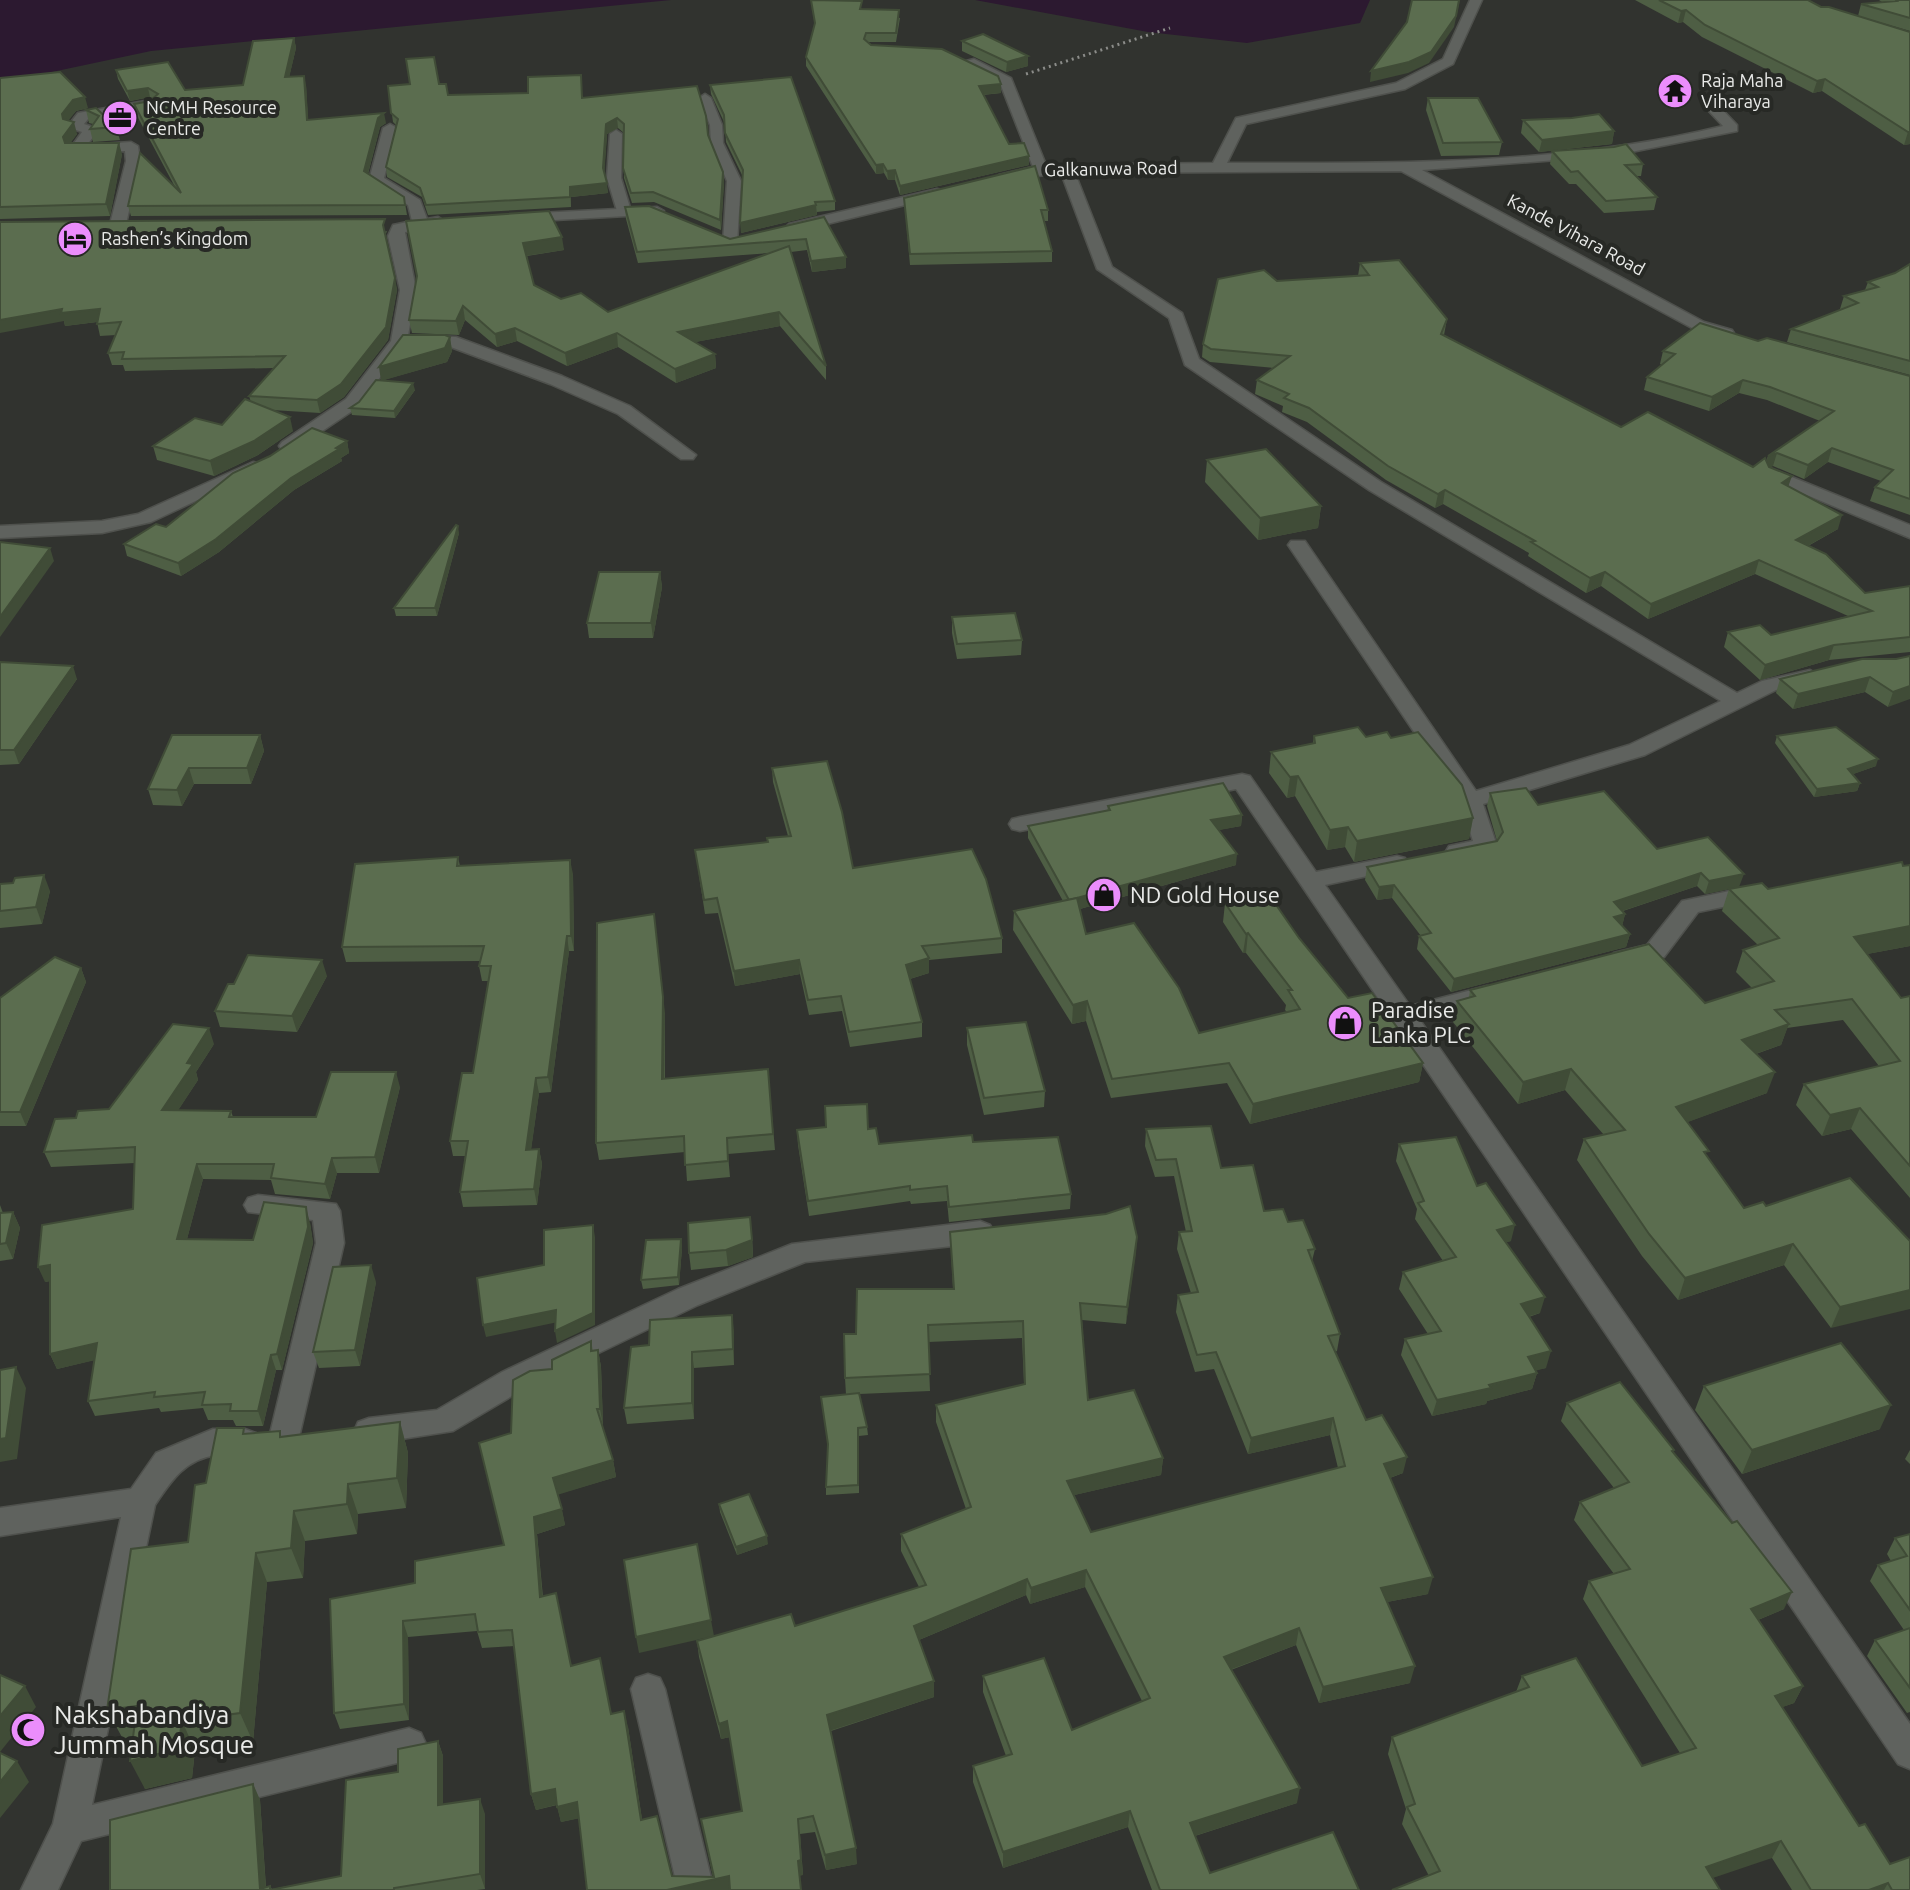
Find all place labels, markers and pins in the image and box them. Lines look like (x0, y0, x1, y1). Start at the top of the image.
place label: Raja Maha Viharaya (1701, 70, 1784, 111)
temple icon: Raja Maha Viharaya (1656, 72, 1694, 110)
place label: NCMH Resource Centre (146, 97, 277, 138)
office icon: NCMH Resource Centre (101, 99, 139, 137)
hotel icon: Rashen’s Kingdom (56, 220, 94, 258)
place label: Rashen’s Kingdom (101, 228, 248, 248)
shop icon: ND Gold House (1085, 876, 1123, 914)
place label: ND Gold House (1130, 882, 1280, 907)
place label: Paradise Lanka PLC (1371, 997, 1471, 1047)
shop icon: Paradise Lanka PLC (1326, 1004, 1364, 1042)
place label: Nakshabandiya Jummah Mosque (54, 1700, 254, 1759)
mosque icon: Nakshabandiya Jummah Mosque (9, 1711, 47, 1749)

